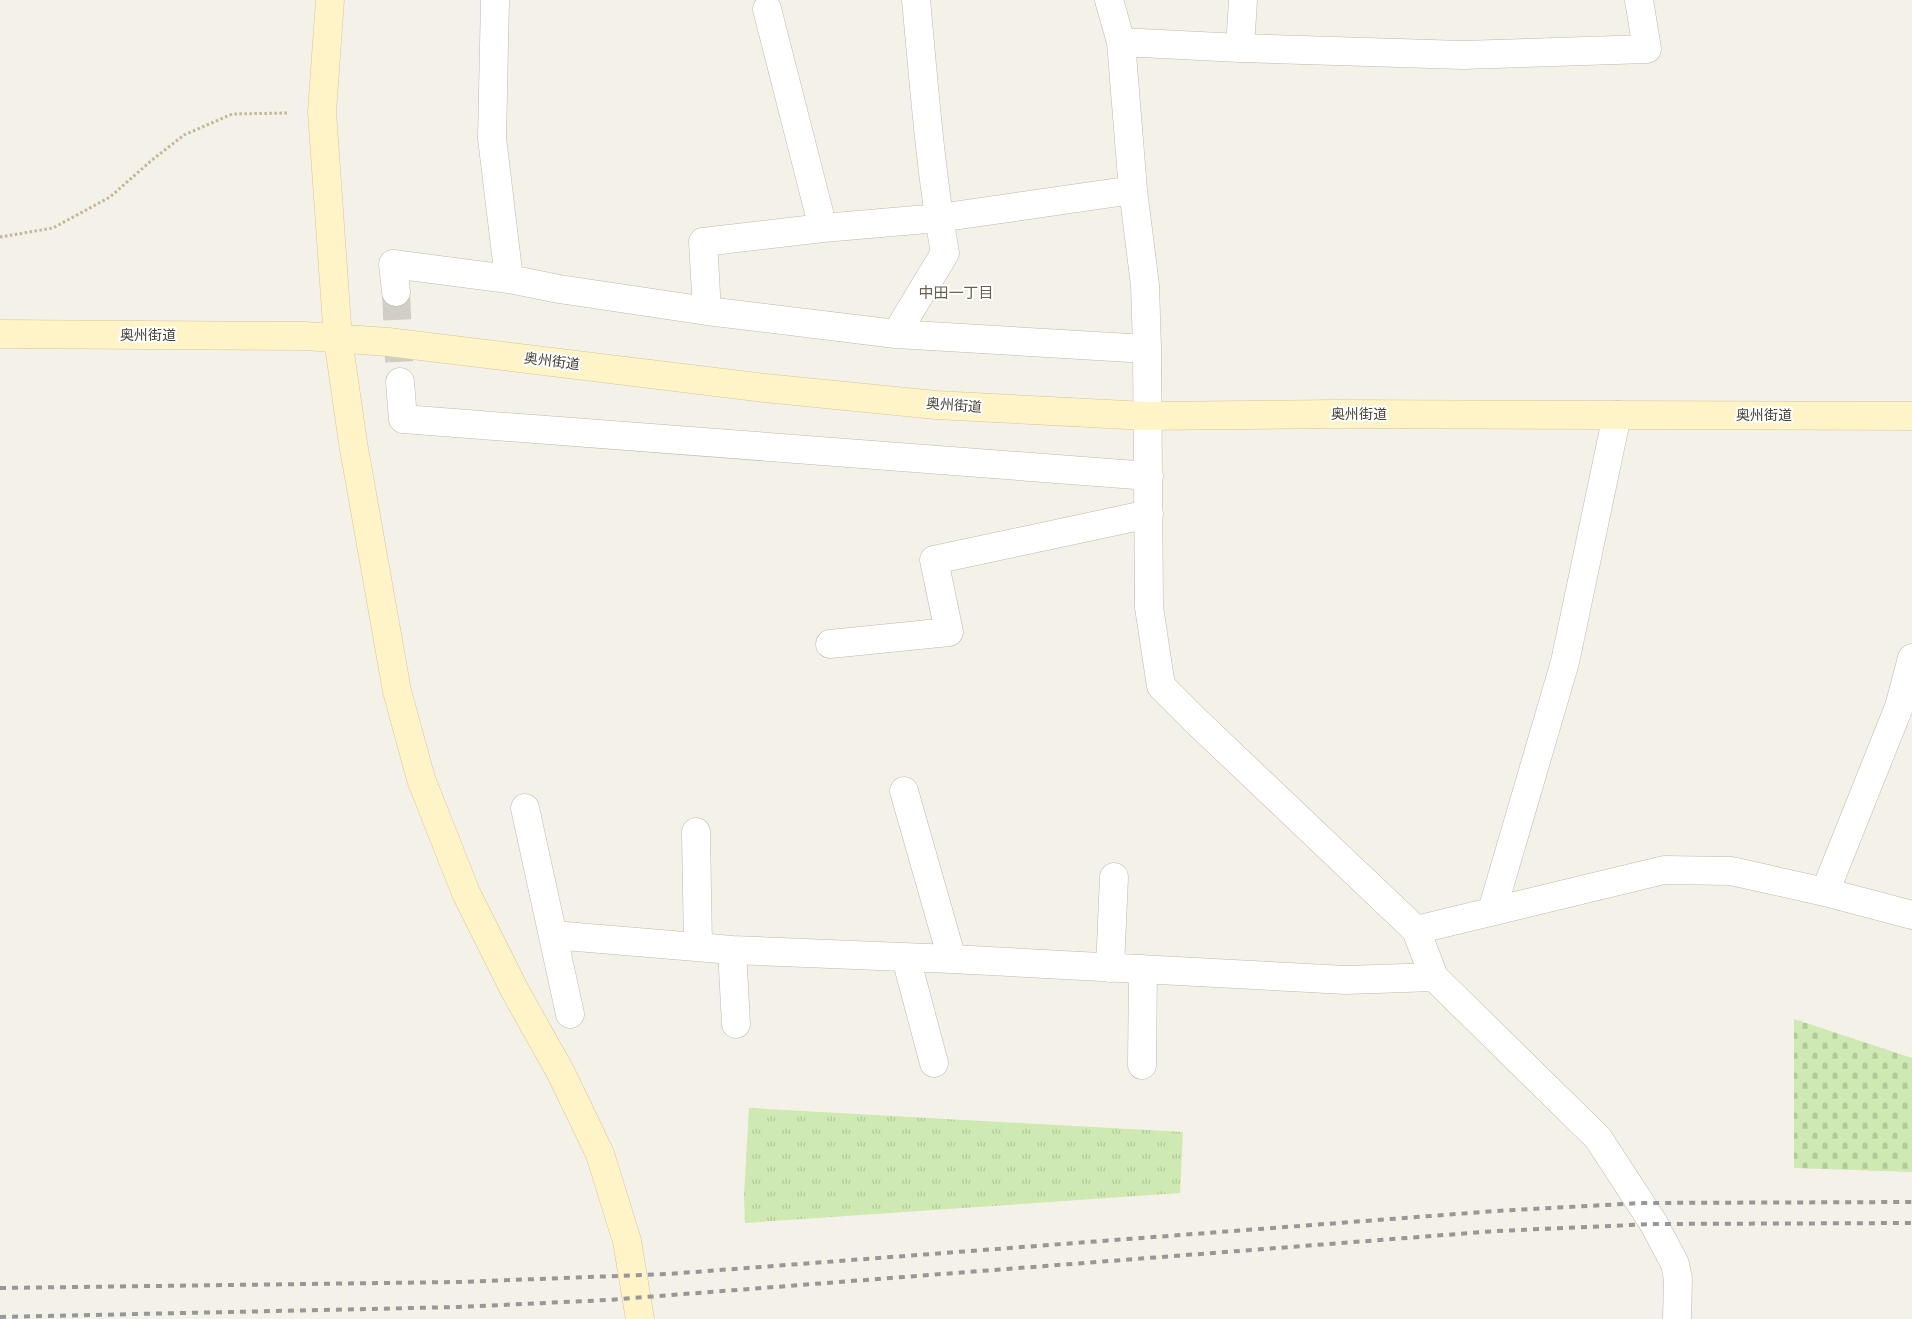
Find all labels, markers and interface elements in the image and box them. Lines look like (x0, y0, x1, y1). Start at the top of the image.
district label: 中田一丁目 (918, 284, 994, 302)
street label: 奥州街道 (120, 327, 176, 343)
street label: 奥州街道 (523, 350, 581, 372)
street label: 奥州街道 (926, 395, 982, 415)
street label: 奥州街道 (1331, 406, 1387, 422)
street label: 奥州街道 (1736, 407, 1792, 423)

